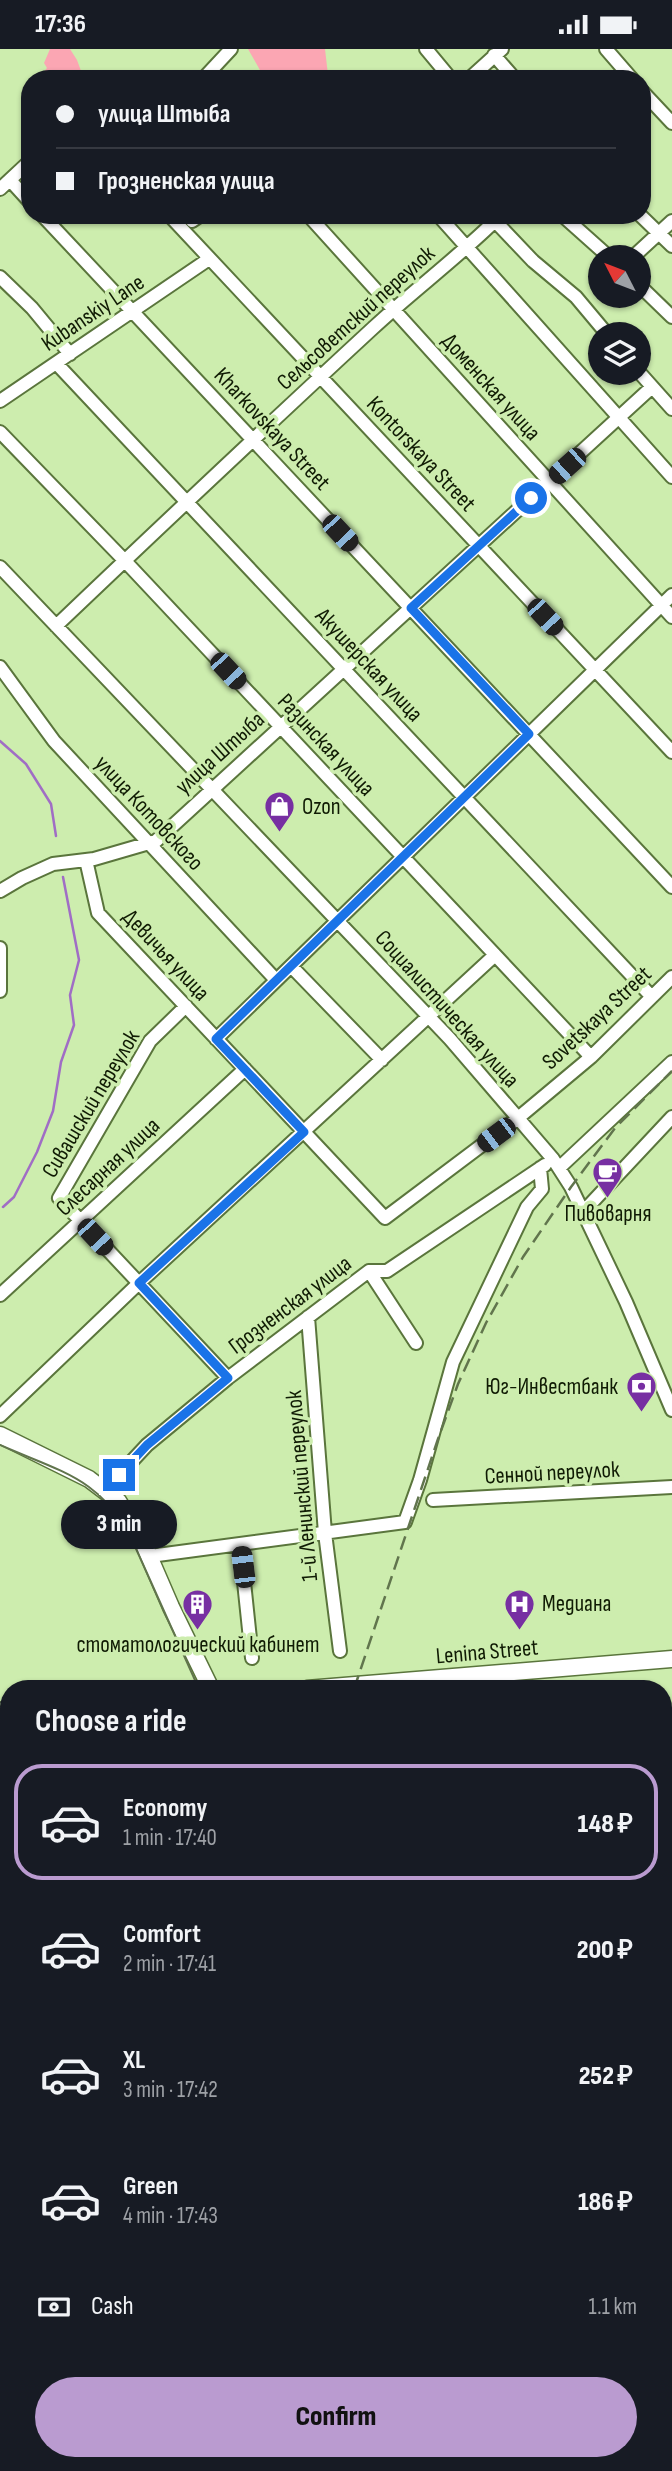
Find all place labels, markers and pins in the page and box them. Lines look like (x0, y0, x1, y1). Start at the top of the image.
shop icon: Ozon (262, 790, 296, 834)
place label: Ozon (302, 793, 341, 821)
cafe icon: Пивоварня (591, 1156, 625, 1200)
place label: Пивоварня (565, 1200, 651, 1228)
bank icon: Юг-Инвестбанк (624, 1370, 658, 1414)
place label: Юг-Инвестбанк (485, 1373, 618, 1401)
building icon: стоматологический кабинет (181, 1587, 215, 1631)
hospital icon: Медиана (502, 1587, 536, 1631)
place label: Медиана (542, 1590, 611, 1618)
place label: стоматологический кабинет (76, 1631, 320, 1659)

